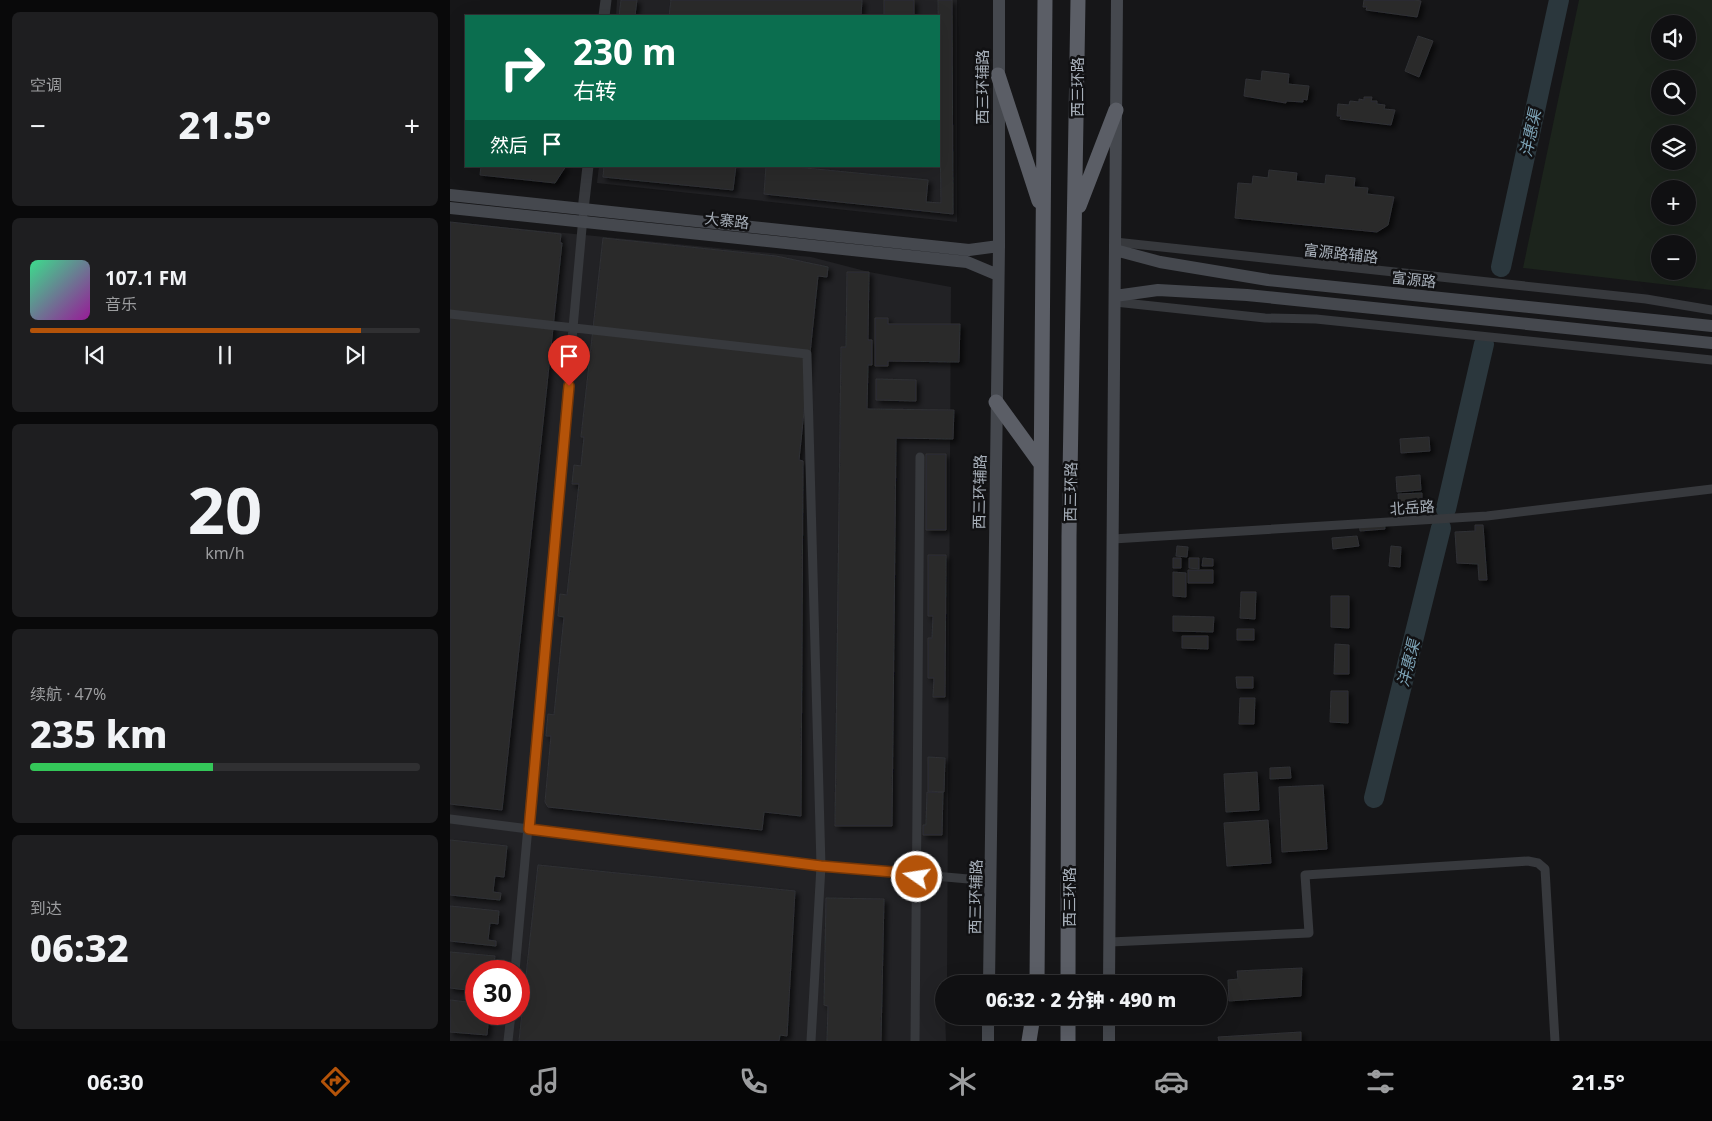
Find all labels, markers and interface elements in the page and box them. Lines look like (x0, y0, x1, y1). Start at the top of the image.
map controls (1651, 15, 1696, 280)
button: sound (1651, 15, 1696, 60)
text: 230 m (573, 28, 676, 75)
icon: right (490, 35, 555, 100)
street label: 西三环辅路 (972, 49, 992, 125)
street label: 西三环路 (1067, 57, 1087, 117)
button: search (1651, 70, 1696, 115)
text: 空调 (30, 74, 62, 96)
text: 右转 (573, 75, 617, 105)
text: 21.5° (179, 98, 271, 150)
water label: 沣惠渠 (1514, 105, 1546, 159)
text: − (30, 106, 46, 144)
text: + (404, 106, 420, 144)
button: layers (1651, 125, 1696, 170)
icon: arrive (538, 130, 566, 158)
text: 然后 (490, 132, 528, 158)
button: + (1651, 180, 1696, 225)
street label: 大寨路 (704, 208, 750, 232)
button: − (1651, 235, 1696, 280)
street label: 富源路辅路 (1303, 239, 1379, 267)
text: 107.1 FM (105, 265, 187, 291)
street label: 富源路 (1391, 267, 1437, 291)
text: 音乐 (105, 293, 137, 315)
pin (548, 335, 590, 386)
icon: previous (81, 341, 109, 369)
icon: pause (211, 341, 239, 369)
icon: next (341, 341, 369, 369)
icon: arrive (555, 342, 583, 370)
street label: 西三环辅路 (968, 454, 990, 530)
street label: 西三环路 (1059, 462, 1081, 522)
text: 20 (188, 465, 262, 553)
street label: 北岳路 (1389, 495, 1435, 519)
text: km/h (205, 542, 245, 564)
water label: 沣惠渠 (1392, 635, 1425, 689)
text: 续航 · 47% (30, 683, 106, 705)
text: 235 km (30, 707, 168, 759)
position arrow (890, 850, 942, 902)
street label: 西三环辅路 (964, 859, 986, 935)
street label: 西三环路 (1059, 867, 1079, 927)
text: 到达 (30, 897, 62, 919)
text: 06:32 (30, 921, 129, 973)
speed limit sign: 30 (465, 960, 530, 1025)
text: 06:32 · 2 分钟 · 490 m (986, 987, 1176, 1013)
icon: directions (318, 1064, 353, 1099)
icon: music (527, 1064, 562, 1099)
icon: phone (736, 1064, 771, 1099)
icon: climate (945, 1064, 980, 1099)
icon: car (1154, 1064, 1189, 1099)
icon: filters (1363, 1064, 1398, 1099)
text: 06:30 (87, 1066, 144, 1096)
text: 21.5° (1572, 1066, 1625, 1096)

